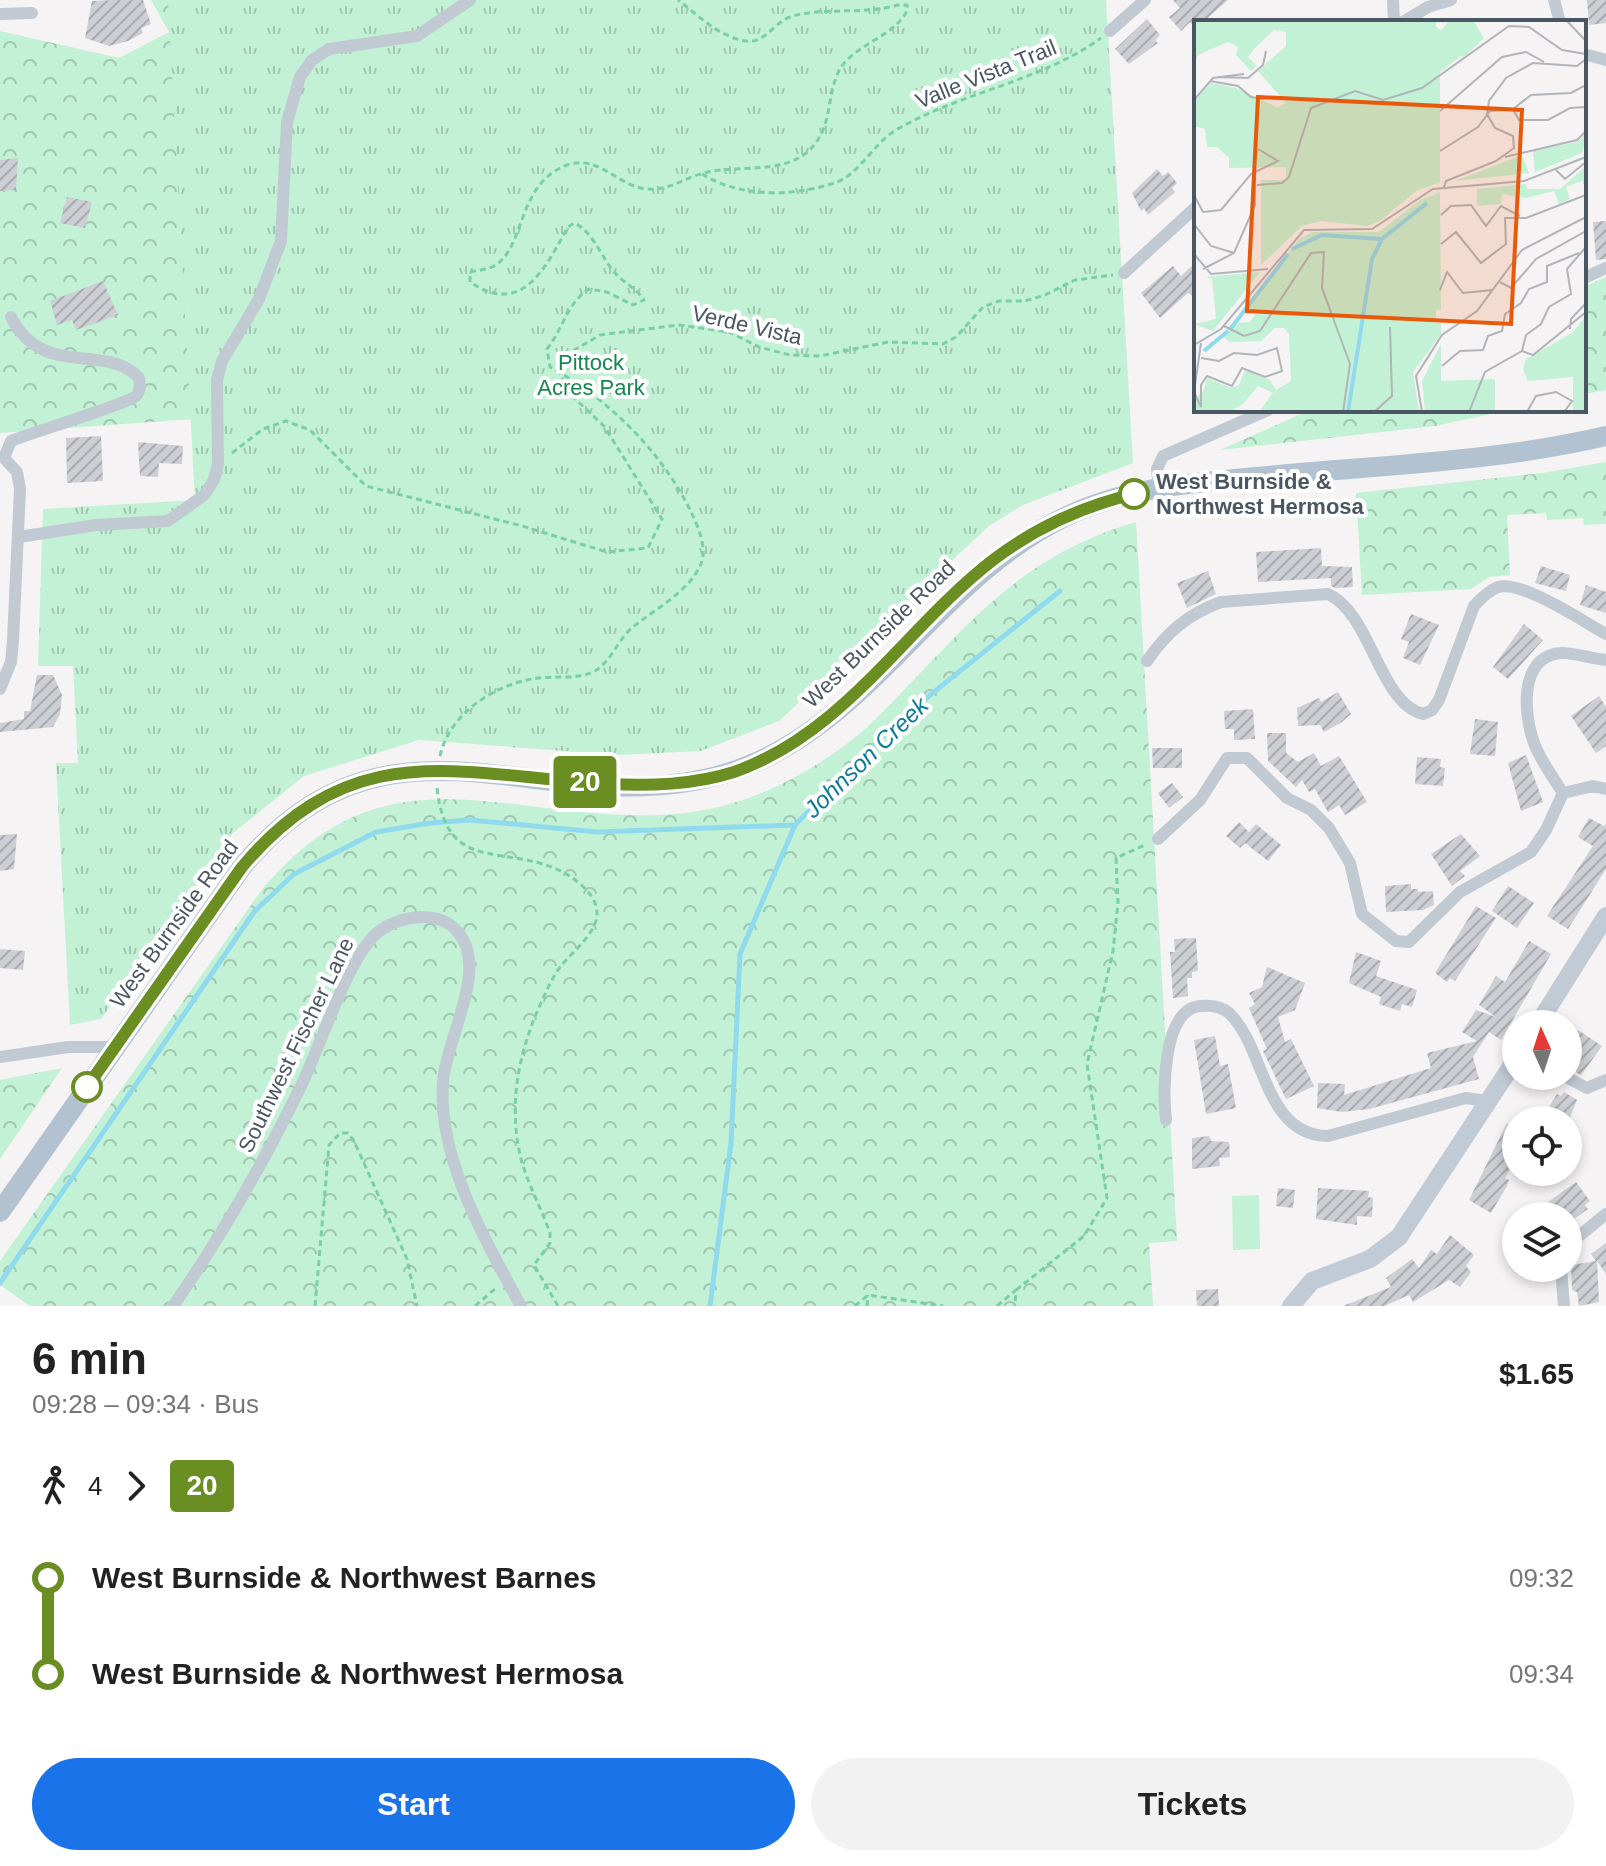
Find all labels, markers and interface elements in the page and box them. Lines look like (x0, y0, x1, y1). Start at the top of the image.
inset map (1194, 20, 1586, 412)
street label: Valle Vista Trail (912, 34, 1060, 114)
street label: Verde Vista (690, 300, 805, 350)
park label: Pittock Acres Park (537, 350, 646, 400)
place label: West Burnside & Northwest Hermosa (1156, 469, 1365, 519)
marker: West Burnside & Northwest Hermosa (1119, 479, 1149, 509)
street label: West Burnside Road (798, 555, 960, 713)
water label: Johnson Creek (798, 690, 935, 823)
line badge: 20 (549, 756, 621, 808)
text: 20 (569, 766, 601, 797)
street label: West Burnside Road (105, 835, 243, 1013)
street label: Southwest Fischer Lane (233, 933, 359, 1157)
north arrow (1502, 1010, 1582, 1090)
map controls (1502, 1010, 1582, 1282)
unlabelled marker (72, 1072, 102, 1102)
button: locate (1502, 1106, 1582, 1186)
button: layers (1502, 1202, 1582, 1282)
text: 6 min (32, 1334, 147, 1383)
text: $1.65 (1499, 1357, 1574, 1390)
text: 09:28 – 09:34 · Bus (32, 1389, 259, 1419)
icon: walk (32, 1464, 76, 1508)
icon: forward (114, 1464, 158, 1508)
text: 20 (186, 1470, 218, 1501)
text: 4 (88, 1471, 102, 1501)
text: West Burnside & Northwest Barnes (92, 1561, 597, 1594)
text: 09:32 (1509, 1563, 1574, 1593)
text: West Burnside & Northwest Hermosa (92, 1657, 623, 1690)
text: 09:34 (1509, 1659, 1574, 1689)
button: Start (32, 1758, 795, 1850)
button: Tickets (811, 1758, 1574, 1850)

